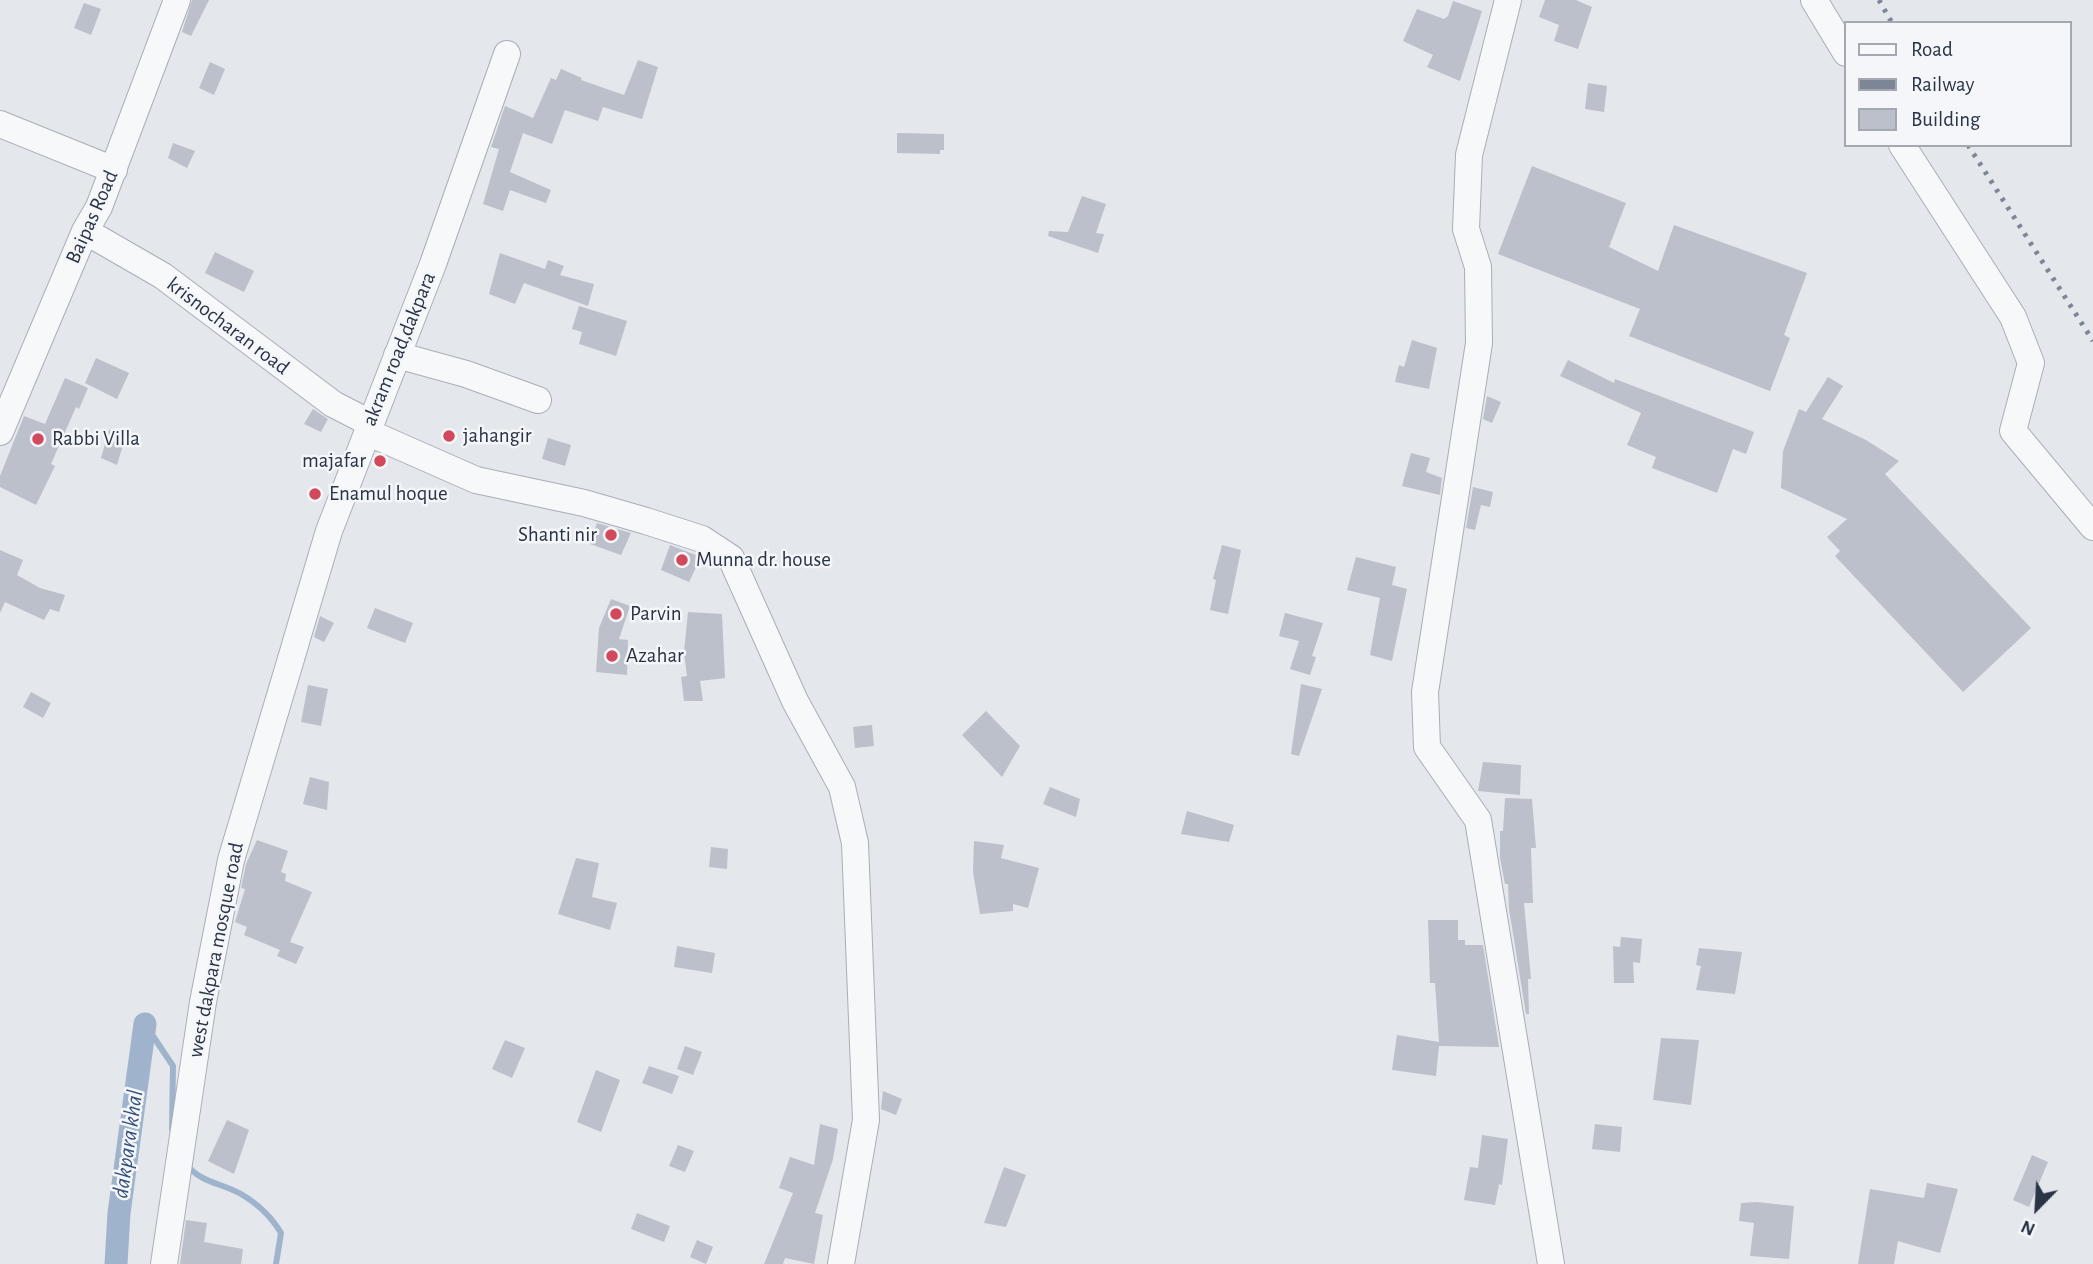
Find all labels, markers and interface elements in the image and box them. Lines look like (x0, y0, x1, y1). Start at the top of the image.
legend (1844, 21, 2072, 147)
text: Road (1911, 39, 1953, 60)
text: Railway (1911, 74, 1974, 95)
text: Building (1911, 109, 1980, 130)
street label: Baipas Road (60, 166, 124, 268)
street label: akram road,dakpara (357, 268, 441, 430)
street label: krisnocharan road (162, 272, 294, 380)
place label: jahangir (463, 423, 532, 449)
place label: Rabbi Villa (52, 426, 140, 452)
marker: jahangir (441, 428, 457, 444)
marker: Rabbi Villa (30, 431, 46, 447)
place label: majafar (302, 448, 366, 474)
marker: majafar (372, 453, 388, 469)
place label: Enamul hoque (329, 481, 448, 507)
marker: Enamul hoque (307, 486, 323, 502)
place label: Shanti nir (518, 522, 597, 548)
marker: Shanti nir (603, 527, 619, 543)
place label: Munna dr. house (696, 547, 831, 573)
marker: Munna dr. house (674, 552, 690, 568)
place label: Parvin (630, 601, 682, 627)
marker: Parvin (608, 606, 624, 622)
place label: Azahar (626, 643, 684, 669)
marker: Azahar (604, 648, 620, 664)
street label: west dakpara mosque road (183, 840, 249, 1060)
water label: dakpara khal (107, 1088, 149, 1200)
north arrow (2002, 1173, 2072, 1243)
text: N (2018, 1216, 2038, 1239)

